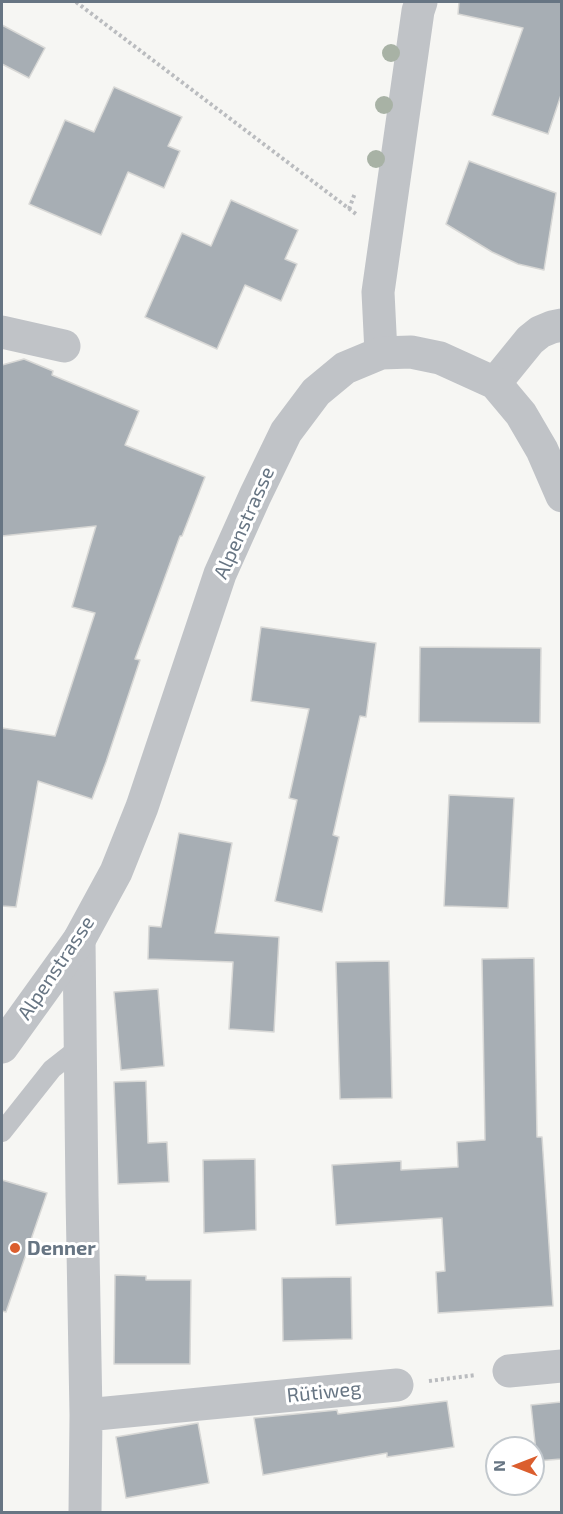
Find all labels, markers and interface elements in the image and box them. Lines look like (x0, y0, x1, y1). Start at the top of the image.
street label: Alpenstrasse (209, 463, 279, 583)
street label: Alpenstrasse (12, 911, 100, 1025)
place label: Denner (27, 1236, 96, 1260)
marker: Denner (8, 1241, 22, 1255)
street label: Rütiweg (286, 1376, 362, 1408)
north arrow (485, 1436, 545, 1496)
text: N (489, 1460, 508, 1472)

